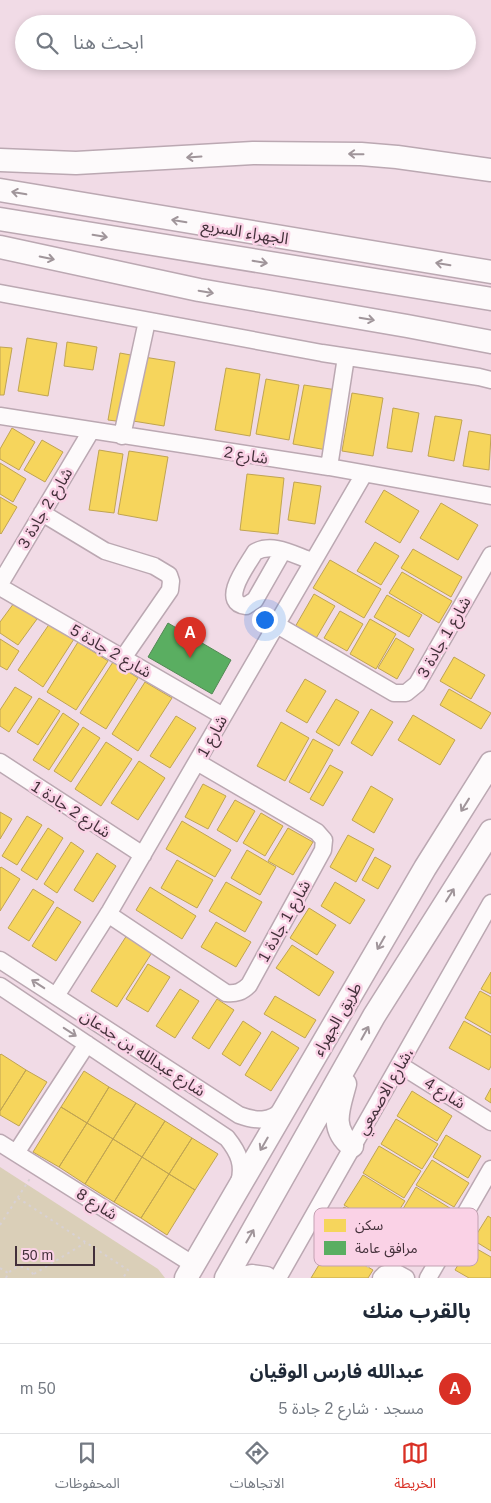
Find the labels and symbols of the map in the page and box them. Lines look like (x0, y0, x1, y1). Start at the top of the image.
one-way arrow (348, 149, 364, 159)
one-way arrow (186, 152, 202, 161)
one-way arrow (11, 188, 27, 198)
one-way arrow (171, 215, 187, 225)
street label: الجهراء السريع (200, 217, 290, 251)
one-way arrow (92, 231, 108, 241)
one-way arrow (39, 254, 55, 263)
one-way arrow (252, 257, 268, 267)
one-way arrow (435, 258, 451, 268)
one-way arrow (198, 287, 214, 297)
one-way arrow (358, 314, 374, 324)
street label: شارع 2 (222, 443, 269, 471)
street label: شارع 2 جادة 3 (14, 465, 79, 553)
street label: شارع 1 جادة 3 (414, 594, 477, 682)
your location (252, 607, 278, 633)
pin: A (174, 617, 206, 658)
street label: شارع 2 جادة 5 (66, 621, 154, 684)
street label: شارع 1 (194, 712, 234, 762)
street label: شارع 2 جادة 1 (26, 777, 114, 844)
one-way arrow (460, 797, 470, 811)
street label: شارع 1 جادة 1 (255, 877, 317, 967)
one-way arrow (445, 888, 455, 902)
one-way arrow (375, 936, 385, 950)
one-way arrow (32, 979, 46, 989)
street label: طريق الجهراء (309, 979, 367, 1060)
street label: شارع عبدالله بن جدعان (76, 1006, 208, 1103)
one-way arrow (63, 1027, 77, 1037)
one-way arrow (360, 1027, 370, 1041)
street label: شارع الاصمعي، (353, 1044, 420, 1140)
street label: شارع 4 (419, 1074, 468, 1115)
one-way arrow (259, 1137, 269, 1152)
street label: شارع 8 (71, 1185, 120, 1226)
legend (314, 1208, 478, 1266)
text: سكن (355, 1217, 383, 1234)
one-way arrow (246, 1229, 256, 1243)
text: مرافق عامة (355, 1240, 418, 1258)
scale bar (15, 1243, 95, 1266)

